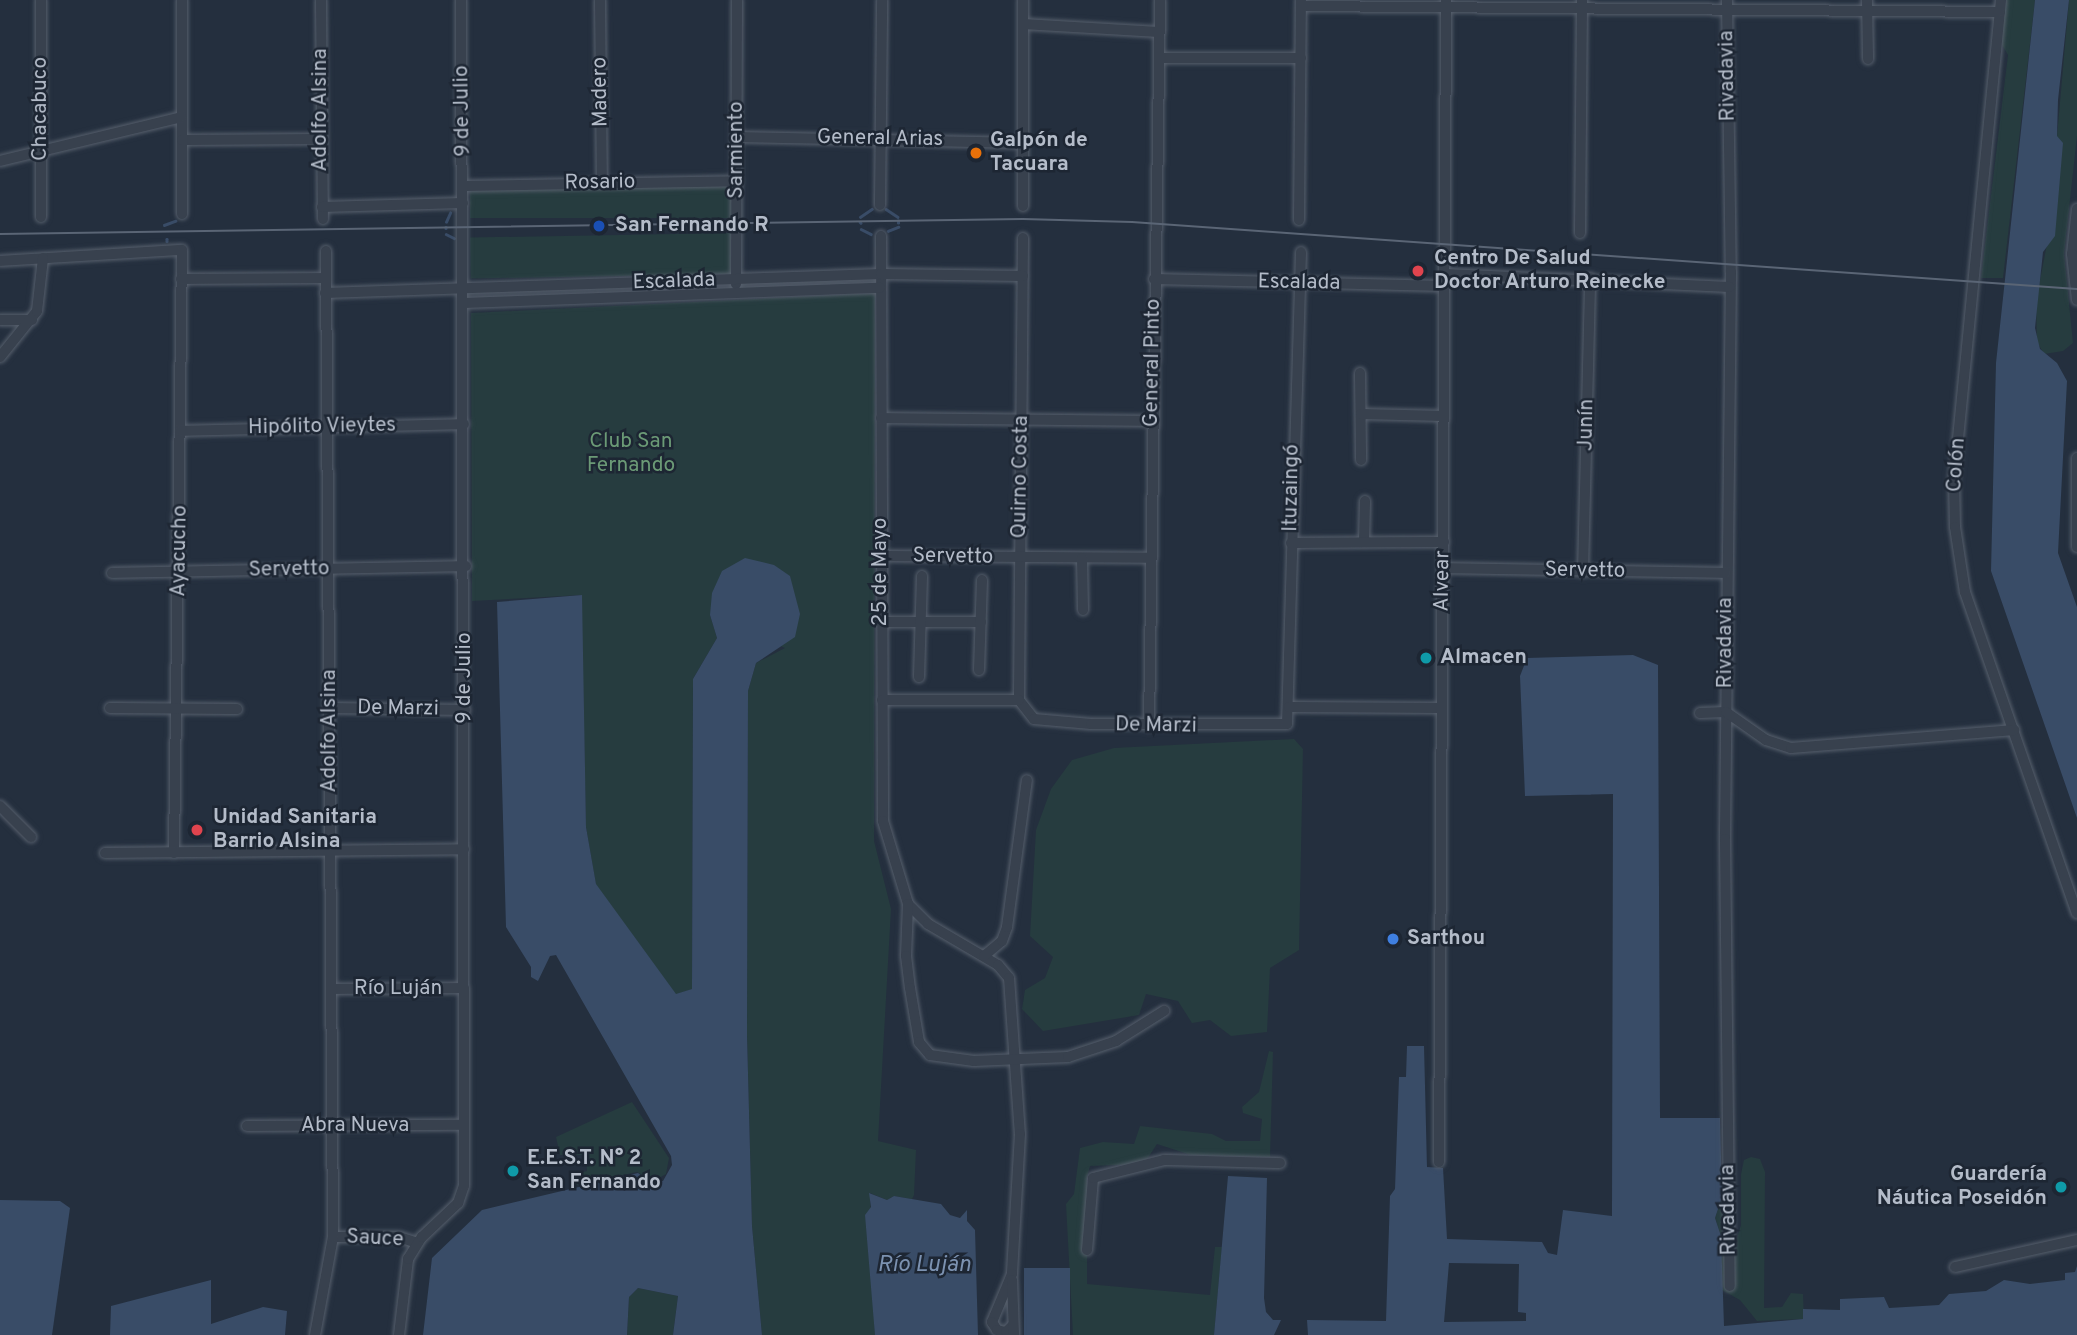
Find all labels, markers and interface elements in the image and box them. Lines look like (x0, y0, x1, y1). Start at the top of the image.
street label: Rivadavia (1715, 30, 1741, 122)
street label: Adolfo Alsina (308, 48, 334, 172)
street label: Chacabuco (28, 57, 54, 161)
street label: Madero (588, 57, 614, 127)
street label: 9 de Julio (450, 65, 476, 157)
street label: Sarmiento (724, 101, 750, 199)
street label: General Arias (816, 125, 944, 153)
place label: Galpón de Tacuara (990, 128, 1088, 178)
marker: Galpón de Tacuara (968, 145, 984, 161)
street label: Rosario (564, 170, 636, 196)
place label: San Fernando R (615, 213, 769, 239)
marker: San Fernando R (589, 216, 609, 236)
place label: Centro De Salud Doctor Arturo Reinecke (1434, 246, 1666, 296)
marker: Centro De Salud Doctor Arturo Reinecke (1408, 261, 1428, 281)
street label: Escalada (632, 268, 716, 296)
street label: Escalada (1257, 270, 1341, 296)
street label: General Pinto (1139, 299, 1167, 427)
street label: Junín (1574, 399, 1600, 451)
street label: Hipólito Vieytes (247, 413, 397, 441)
street label: Quirno Costa (1007, 415, 1035, 539)
park label: Club San Fernando (587, 429, 675, 479)
street label: Colón (1943, 437, 1971, 493)
street label: Ituzaingó (1279, 444, 1305, 532)
street label: Ayacucho (167, 505, 193, 597)
street label: 25 de Mayo (868, 518, 894, 626)
street label: Servetto (912, 544, 994, 570)
street label: Alvear (1430, 550, 1456, 612)
street label: Servetto (248, 557, 330, 583)
street label: Servetto (1544, 558, 1626, 584)
street label: Rivadavia (1713, 598, 1739, 688)
street label: 9 de Julio (452, 632, 478, 724)
place label: Almacen (1440, 645, 1527, 671)
marker: Almacen (1418, 650, 1434, 666)
street label: Adolfo Alsina (317, 669, 343, 793)
street label: De Marzi (357, 696, 439, 722)
street label: De Marzi (1115, 713, 1197, 739)
place label: Unidad Sanitaria Barrio Alsina (213, 805, 377, 855)
marker: Unidad Sanitaria Barrio Alsina (187, 820, 207, 840)
place label: Sarthou (1407, 926, 1485, 952)
marker: Sarthou (1385, 931, 1401, 947)
street label: Río Luján (354, 976, 442, 1002)
street label: Abra Nueva (301, 1113, 409, 1139)
place label: E.E.S.T. N° 2 San Fernando (527, 1146, 661, 1196)
place label: Guardería Náutica Poseidón (1877, 1162, 2047, 1212)
marker: E.E.S.T. N° 2 San Fernando (505, 1163, 521, 1179)
street label: Rivadavia (1716, 1164, 1742, 1256)
marker: Guardería Náutica Poseidón (2053, 1179, 2069, 1195)
street label: Sauce (346, 1225, 404, 1253)
water label: Río Luján (877, 1252, 971, 1280)

